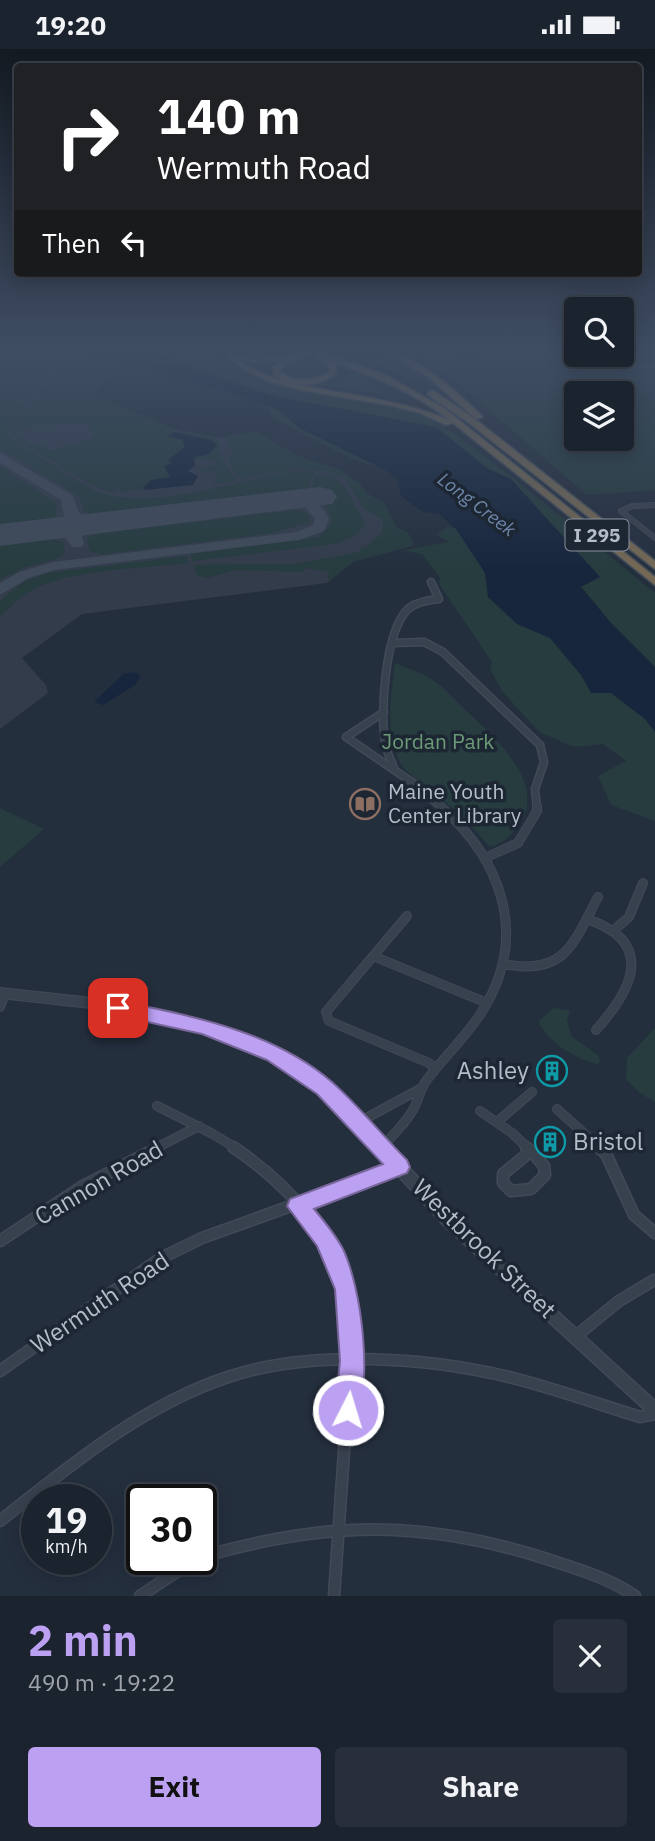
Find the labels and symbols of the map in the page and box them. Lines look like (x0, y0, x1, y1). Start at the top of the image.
water label: Long Creek (433, 467, 522, 542)
road number: I 295 (566, 520, 628, 551)
park label: Jordan Park (382, 727, 494, 755)
place label: Maine Youth Center Library (388, 777, 522, 829)
library icon: Maine Youth Center Library (348, 787, 382, 821)
pin (88, 978, 148, 1038)
place label: Ashley (457, 1054, 529, 1086)
building icon: Ashley (535, 1054, 569, 1088)
building icon: Bristol (533, 1125, 567, 1159)
place label: Bristol (573, 1125, 643, 1157)
street label: Cannon Road (29, 1133, 168, 1232)
street label: Westbrook Street (406, 1172, 563, 1325)
street label: Wermuth Road (24, 1244, 175, 1360)
position arrow (311, 1373, 385, 1447)
speed limit sign: 30 (126, 1484, 217, 1575)

